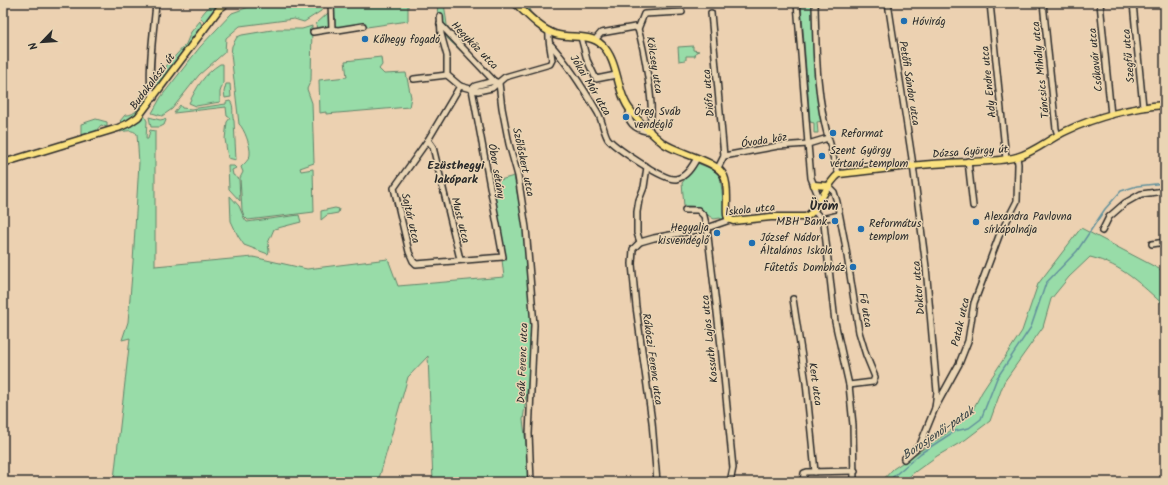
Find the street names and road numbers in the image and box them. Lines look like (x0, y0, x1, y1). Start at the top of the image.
street label: Hegyköz utca (446, 17, 502, 74)
street label: Táncsics Mihály utca (1027, 21, 1055, 119)
street label: Csókavár utca (1084, 27, 1108, 93)
street label: Szegfű utca (1118, 28, 1140, 84)
street label: Kölcsey utca (641, 35, 667, 95)
street label: Petőfi Sándor utca (893, 40, 925, 127)
street label: Ady Endre utca (976, 45, 1002, 119)
street label: Budakalászi út (125, 49, 181, 114)
street label: Jókai Mór utca (565, 51, 616, 120)
street label: Diófa utca (698, 68, 720, 118)
street label: Szőlőskert utca (507, 126, 539, 198)
street label: Óvoda köz (740, 128, 789, 154)
street label: Dózsa György út (932, 140, 1009, 164)
street label: Óbor sétány (482, 142, 510, 201)
street label: Sajtár utca (396, 191, 425, 245)
street label: Must utca (446, 195, 474, 245)
street label: Iskola utca (724, 198, 776, 222)
street label: Doktor utca (908, 260, 930, 316)
street label: Fő utca (853, 291, 877, 329)
street label: Kossuth Lajos utca (696, 294, 724, 384)
street label: Patak utca (947, 296, 975, 348)
street label: Rákóczi Ferenc utca (637, 312, 667, 406)
street label: Deák Ferenc utca (513, 322, 533, 404)
street label: Kert utca (803, 361, 827, 407)

